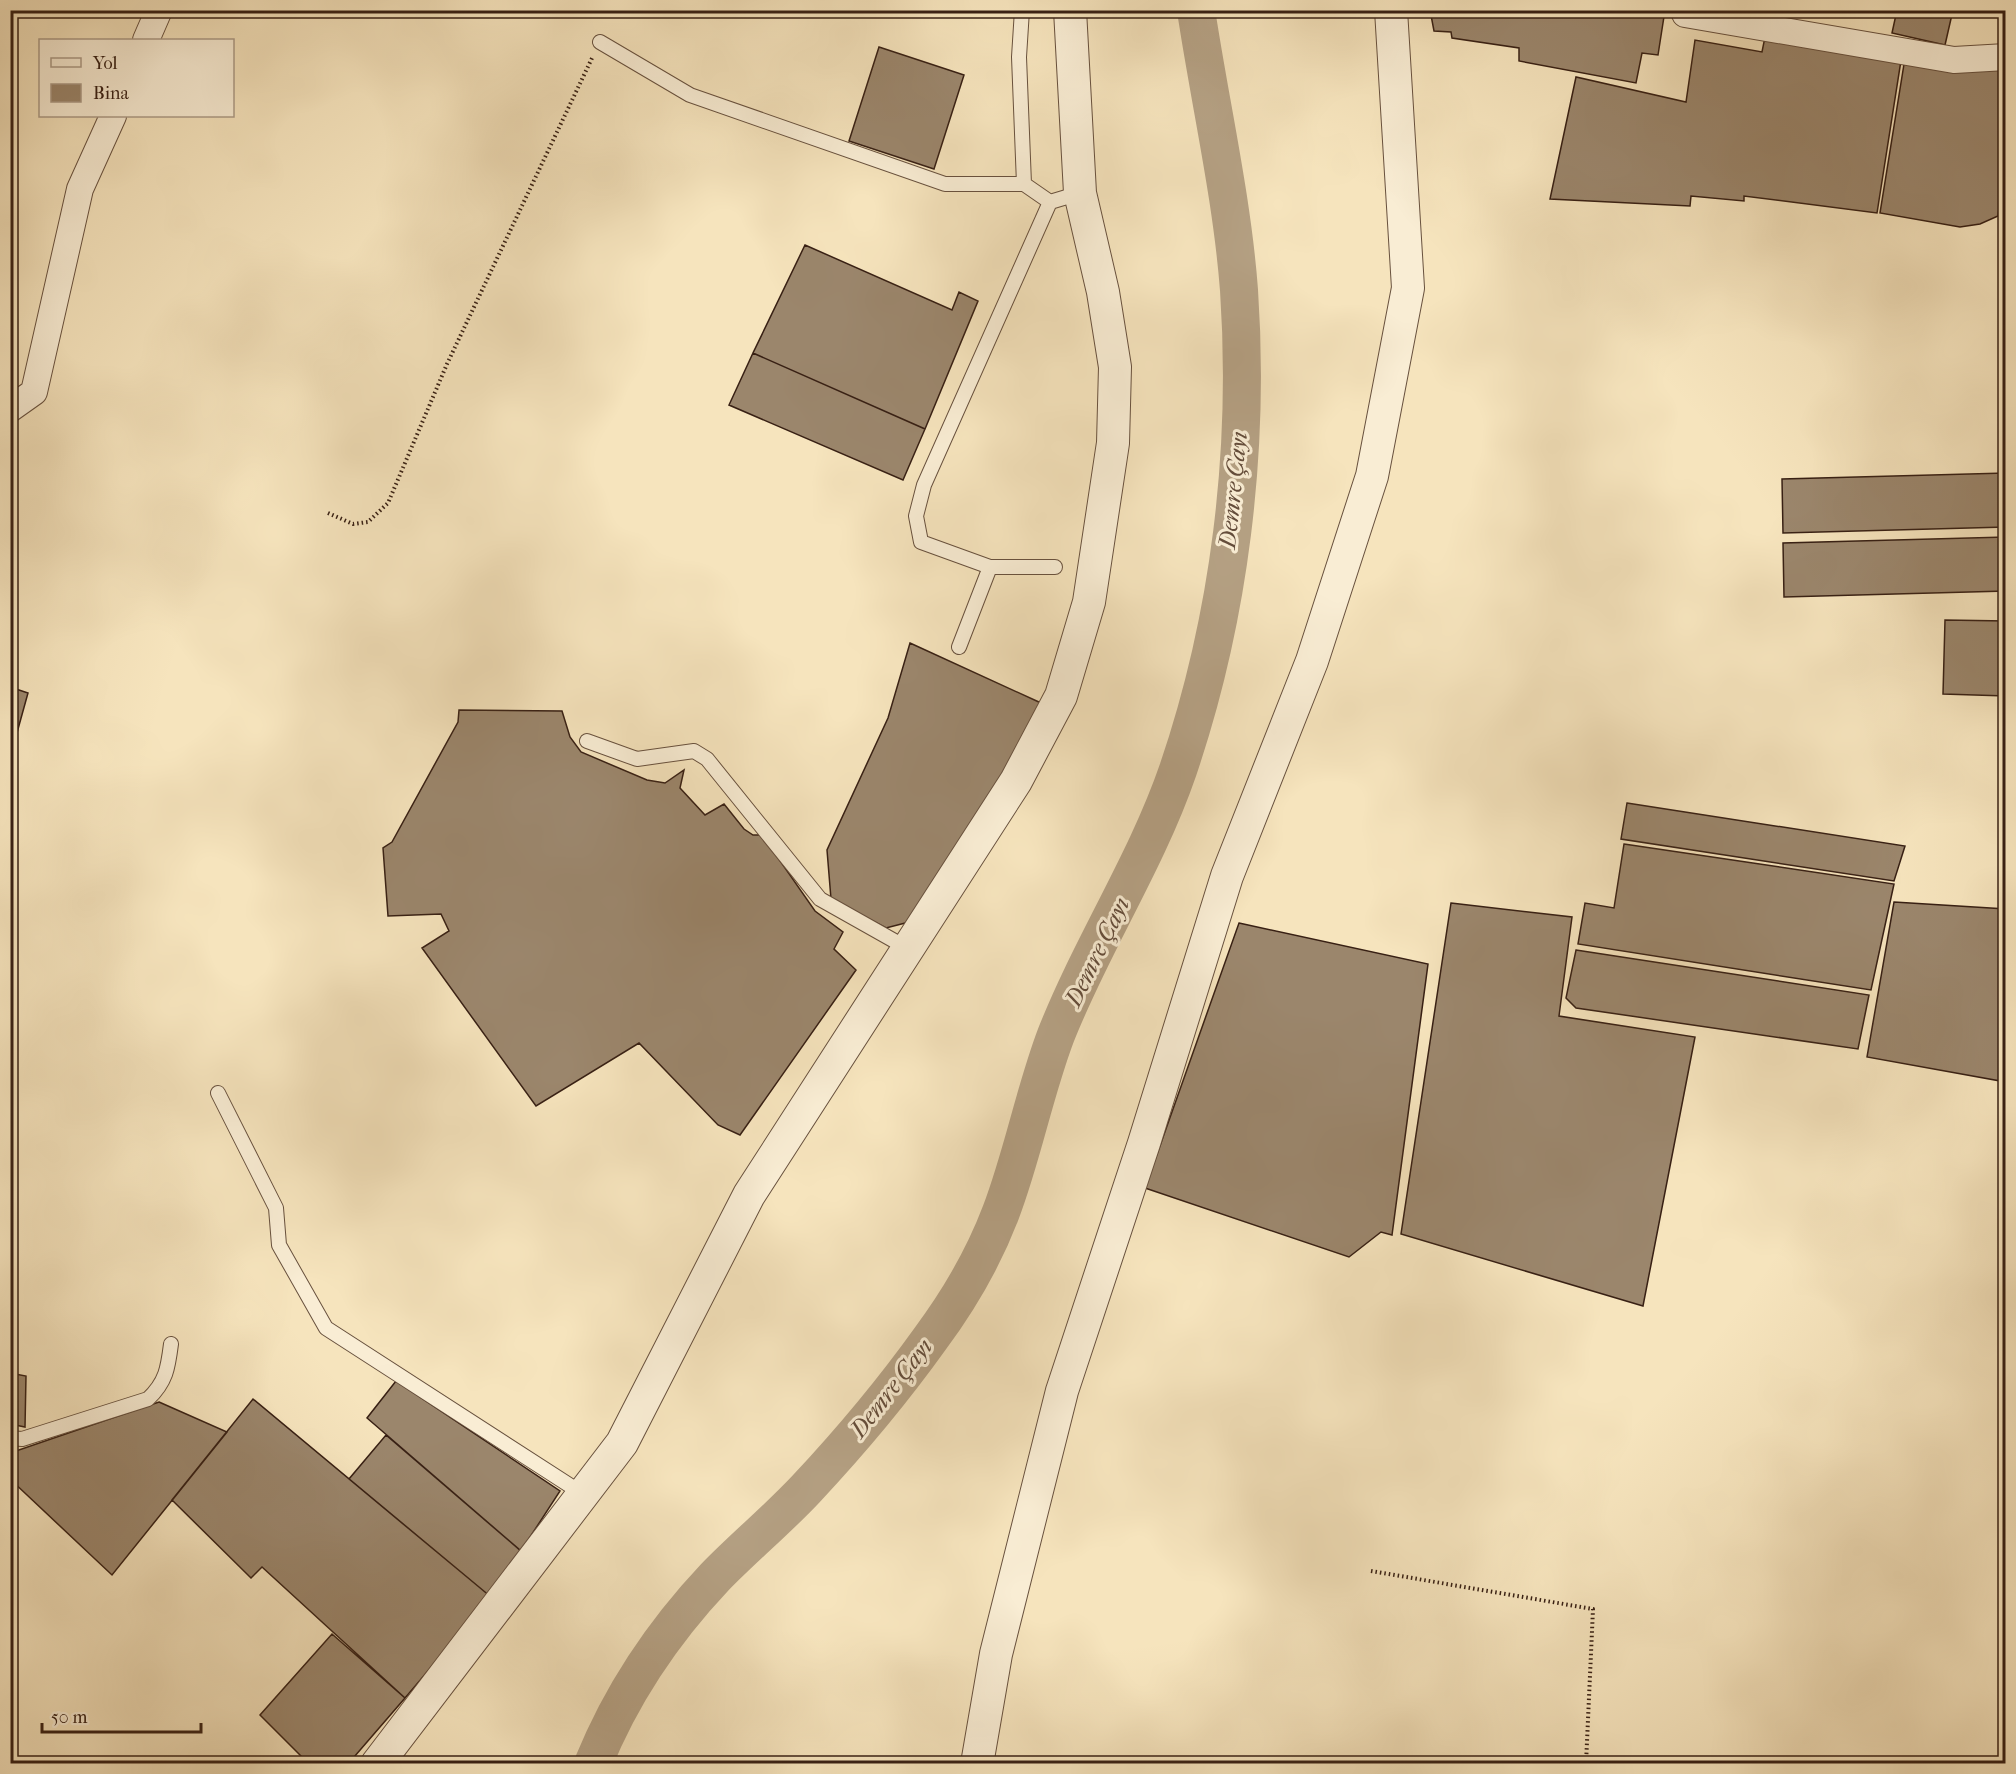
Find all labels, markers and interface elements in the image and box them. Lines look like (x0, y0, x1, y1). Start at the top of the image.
legend (39, 39, 234, 117)
text: Yol (92, 53, 118, 74)
text: Bina (93, 83, 129, 104)
water label: Demre Çayı (1213, 430, 1253, 552)
water label: Demre Çayı (1058, 893, 1135, 1013)
water label: Demre Çayı (843, 1333, 938, 1444)
scale bar (42, 1696, 201, 1734)
text: 50 m (51, 1707, 88, 1728)

